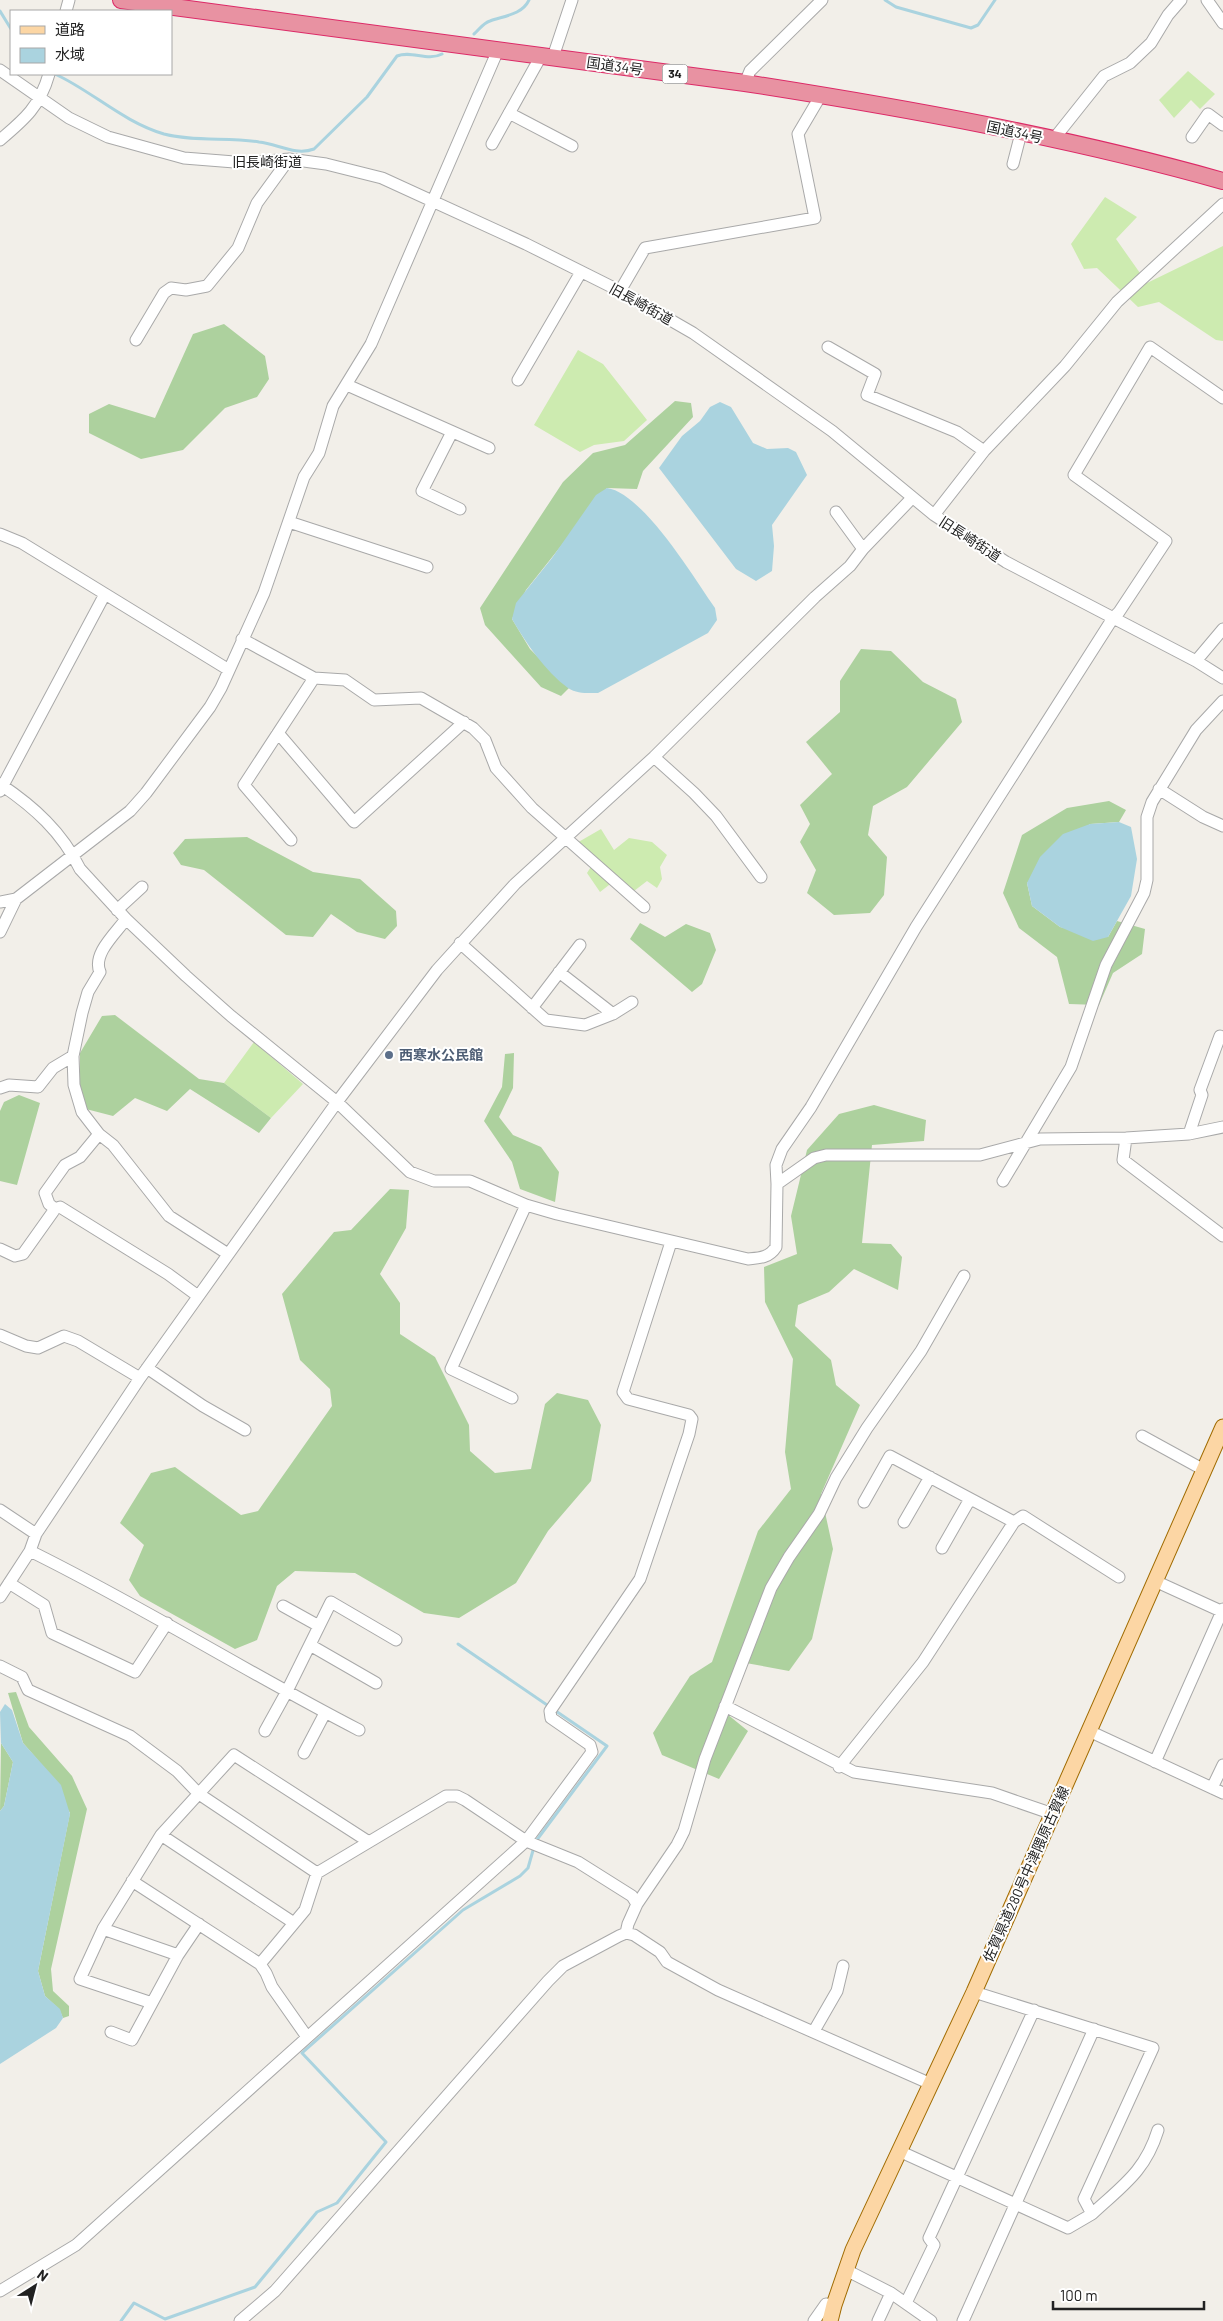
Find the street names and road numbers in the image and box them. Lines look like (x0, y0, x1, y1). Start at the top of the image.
street label: 国道34号 (586, 53, 644, 78)
road number: 34 (662, 64, 688, 84)
street label: 国道34号 (985, 117, 1045, 146)
street label: 旧長崎街道 (232, 153, 302, 170)
street label: 旧長崎街道 (607, 279, 676, 328)
street label: 旧長崎街道 (936, 512, 1004, 565)
street label: 佐賀県道280号中津隈原古賀線 (979, 1783, 1072, 1964)

